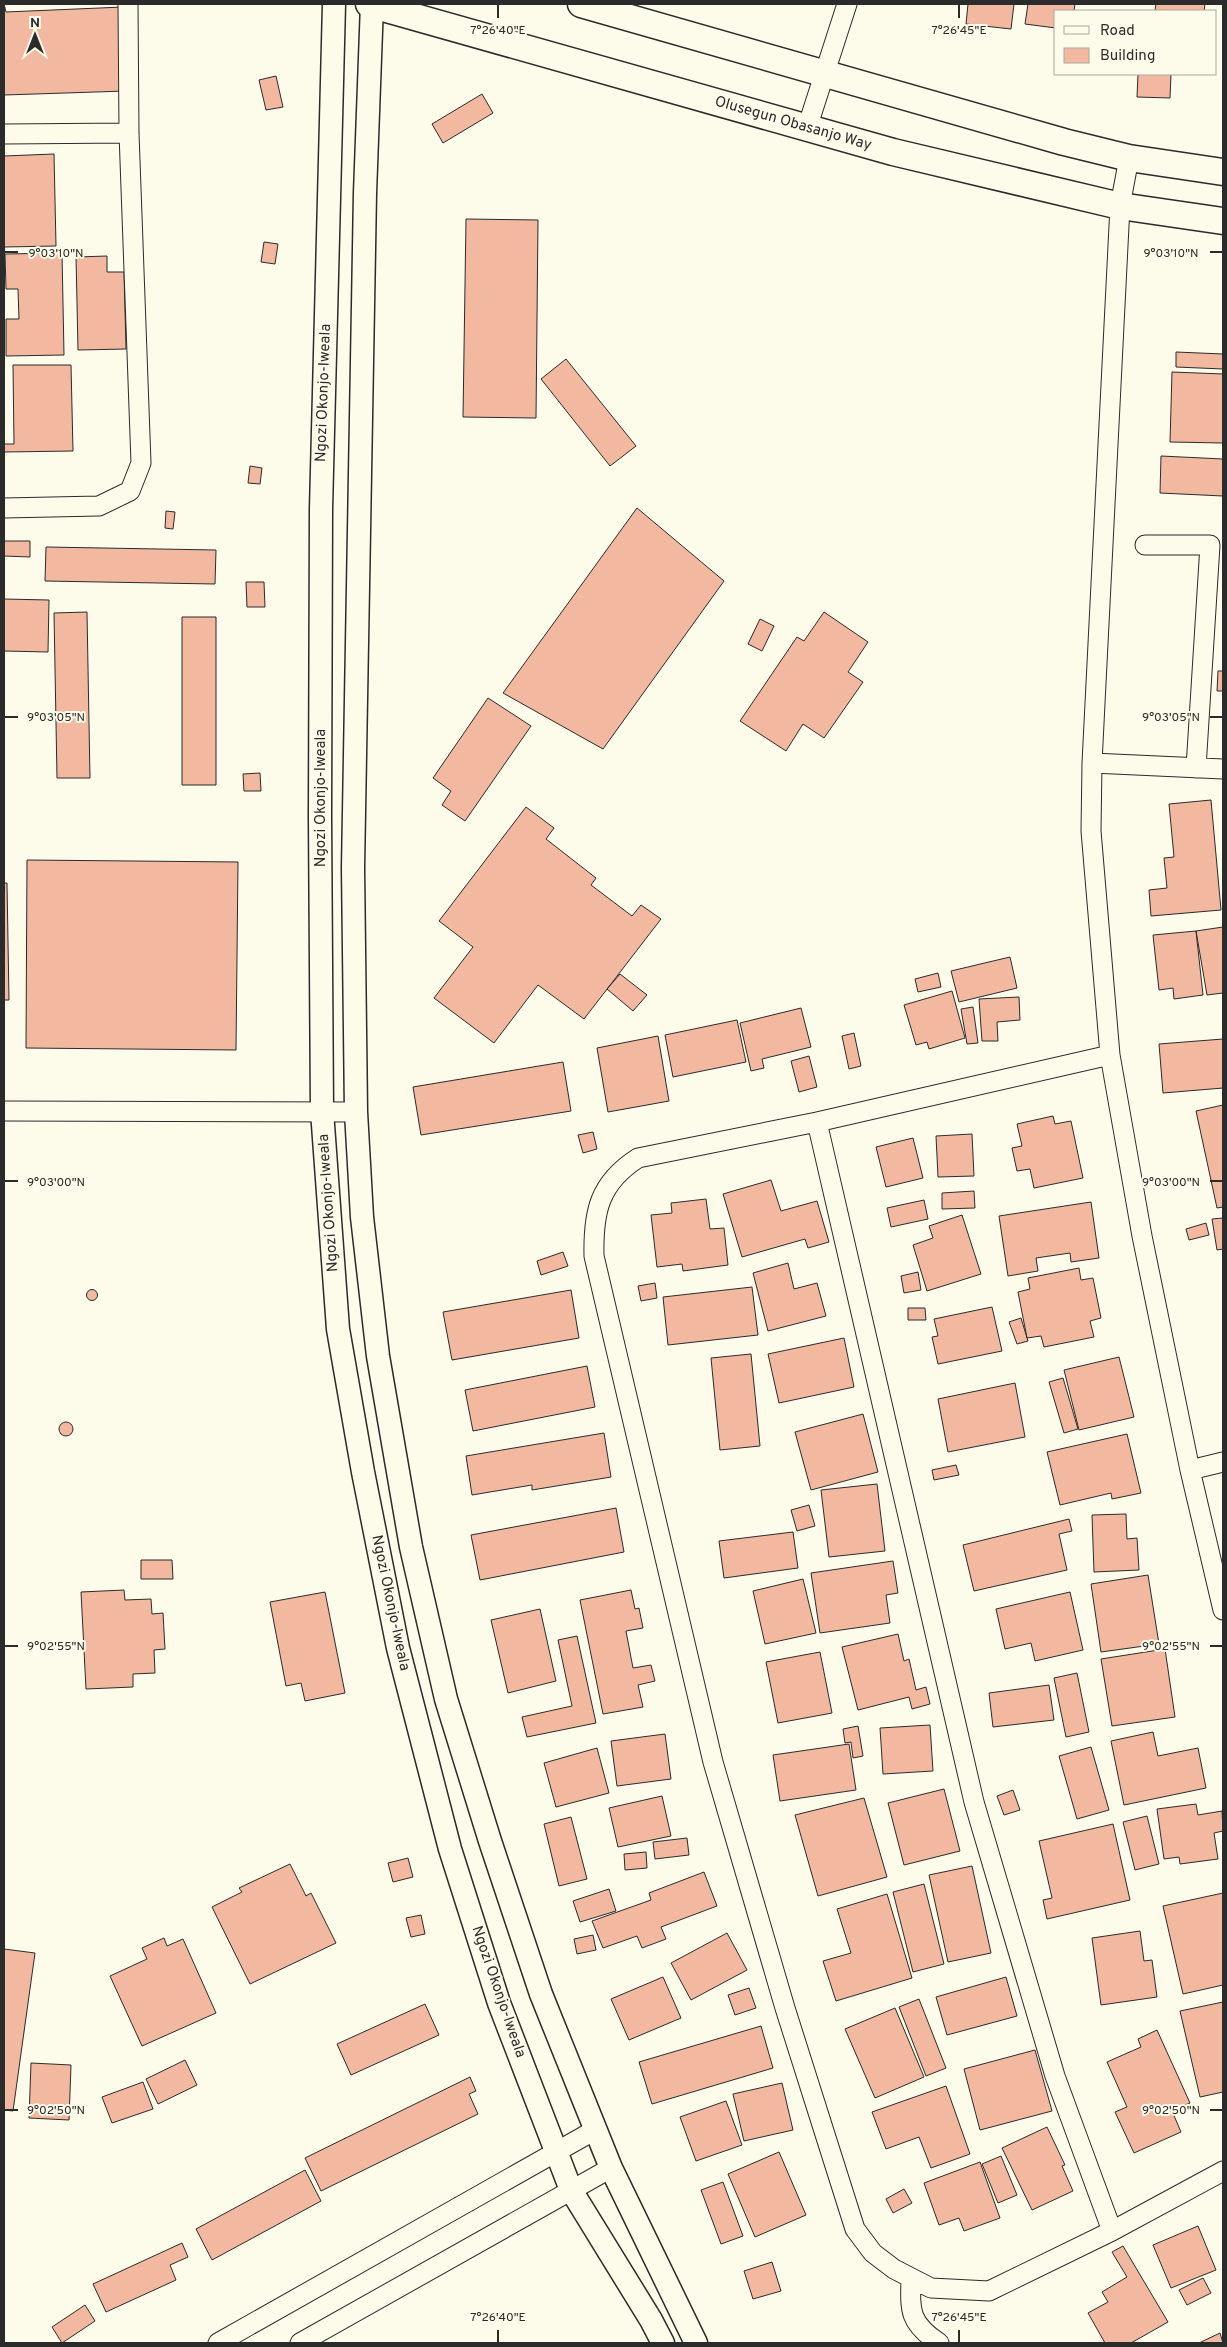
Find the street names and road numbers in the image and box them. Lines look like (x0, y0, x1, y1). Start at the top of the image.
street label: Olusegun Obasanjo Way (712, 93, 874, 156)
street label: Ngozi Okonjo-Iweala (312, 323, 336, 463)
street label: Ngozi Okonjo-Iweala (312, 729, 331, 867)
street label: Ngozi Okonjo-Iweala (315, 1133, 343, 1273)
street label: Ngozi Okonjo-Iweala (366, 1533, 414, 1673)
street label: Ngozi Okonjo-Iweala (466, 1923, 530, 2061)

